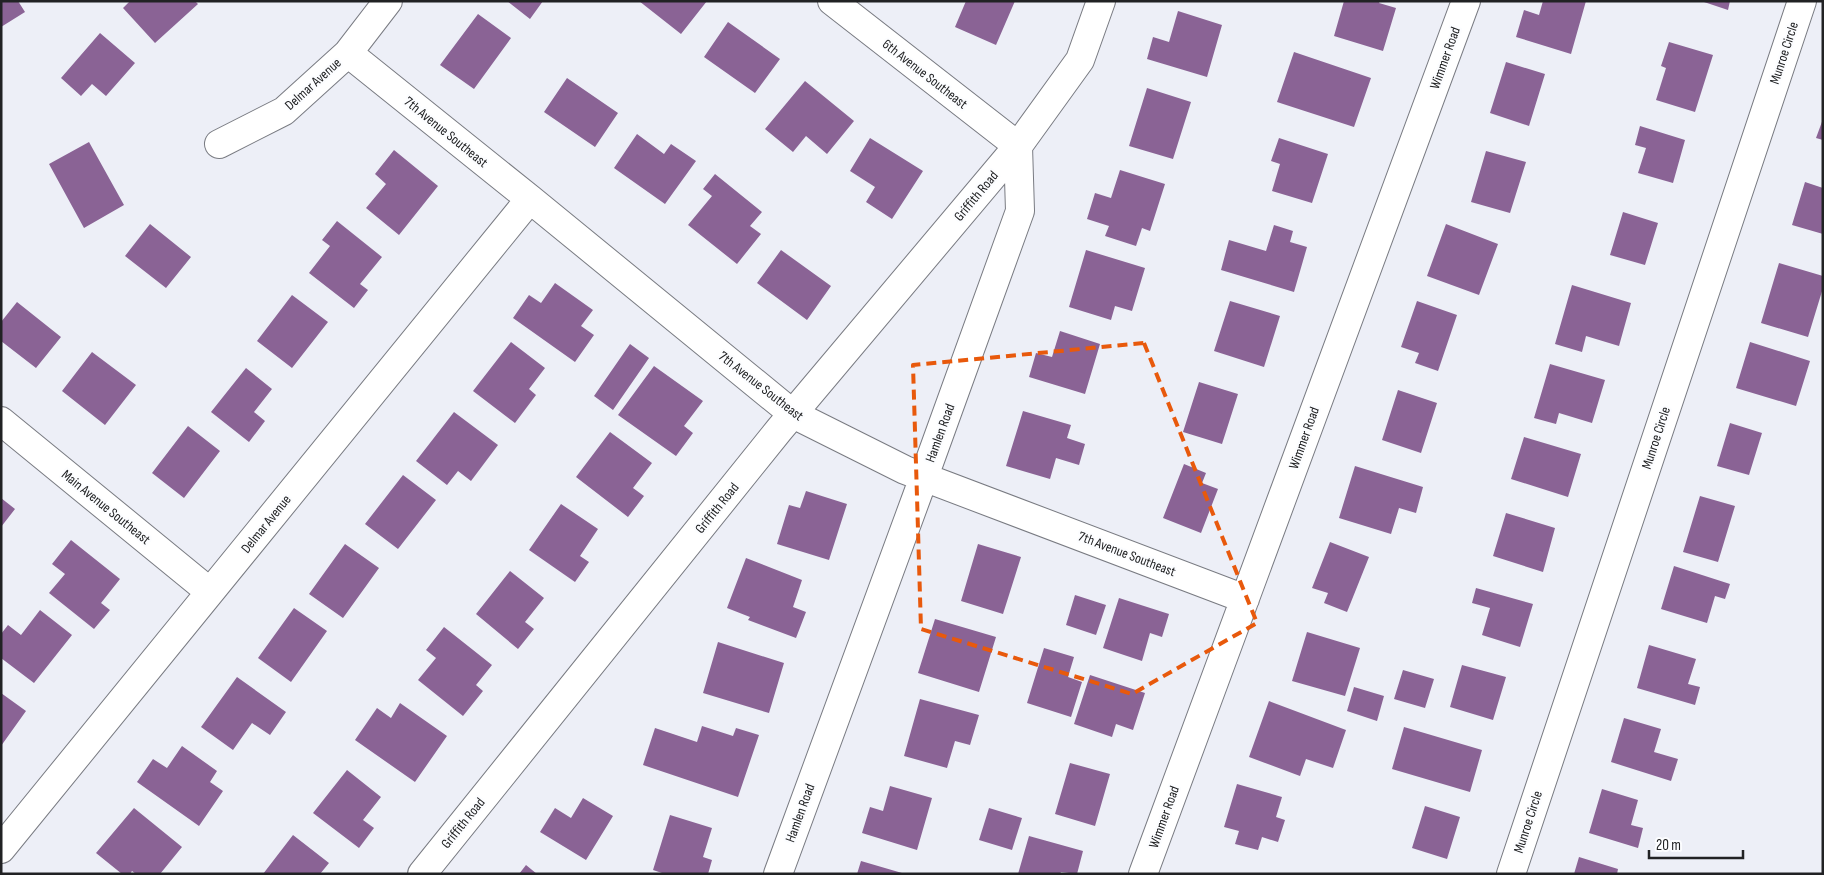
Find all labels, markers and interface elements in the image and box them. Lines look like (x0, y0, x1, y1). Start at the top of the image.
street label: Munroe Circle (1766, 20, 1802, 86)
street label: Wimmer Road (1426, 24, 1464, 91)
street label: 6th Avenue Southeast (879, 35, 971, 113)
street label: Delmar Avenue (281, 54, 345, 114)
street label: 7th Avenue Southeast (401, 93, 491, 171)
street label: Griffith Road (950, 167, 1002, 224)
street label: 7th Avenue Southeast (715, 348, 807, 424)
street label: Hamlen Road (922, 401, 959, 465)
street label: Wimmer Road (1285, 404, 1323, 471)
street label: Munroe Circle (1638, 405, 1674, 471)
street label: Main Avenue Southeast (58, 466, 154, 548)
street label: Griffith Road (691, 479, 743, 537)
street label: Delmar Avenue (237, 491, 295, 557)
street label: 7th Avenue Southeast (1076, 528, 1178, 580)
street label: Hamlen Road (782, 781, 819, 845)
street label: Wimmer Road (1145, 783, 1183, 850)
street label: Munroe Circle (1510, 789, 1546, 855)
street label: Griffith Road (437, 794, 489, 852)
scale bar (1649, 828, 1743, 860)
text: 20 m (1656, 836, 1681, 855)

